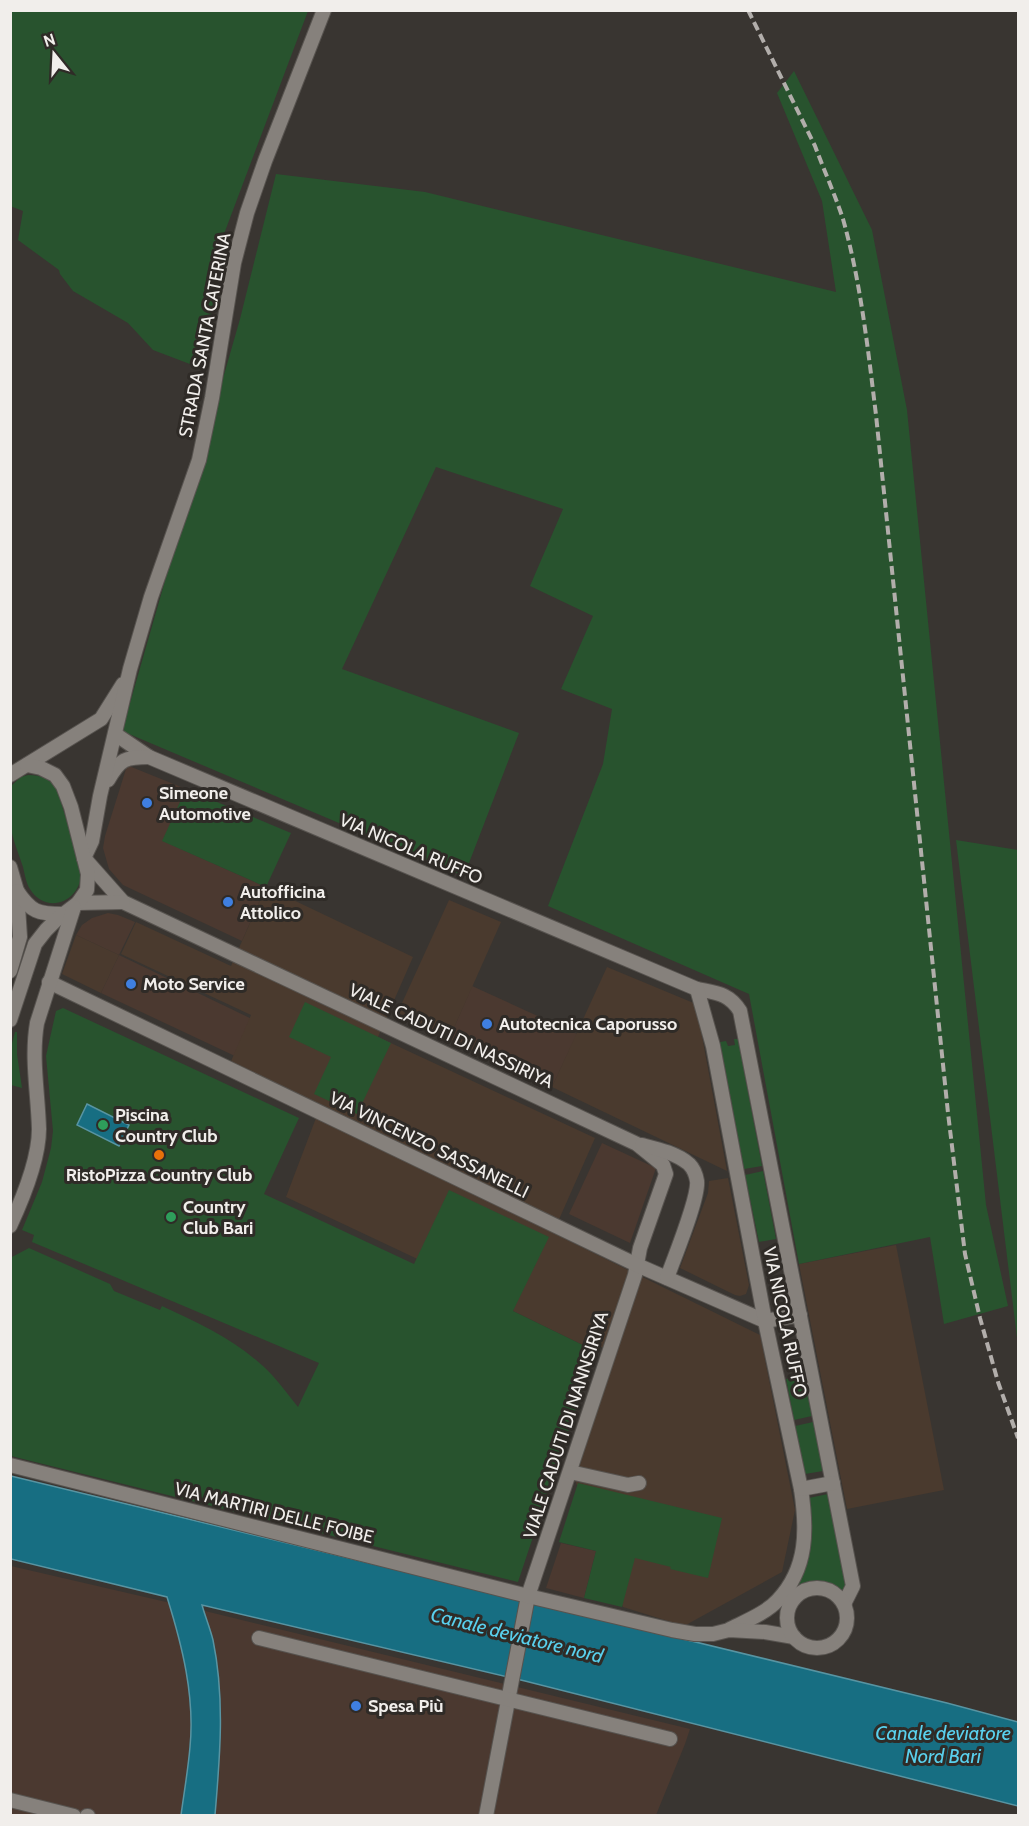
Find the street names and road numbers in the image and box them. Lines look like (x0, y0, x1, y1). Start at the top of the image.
street label: STRADA SANTA CATERINA (174, 231, 236, 439)
street label: VIA NICOLA RUFFO (336, 809, 486, 889)
street label: VIALE CADUTI DI NASSIRIYA (345, 979, 557, 1093)
street label: VIA VINCENZO SASSANELLI (326, 1087, 532, 1203)
street label: VIA NICOLA RUFFO (758, 1245, 812, 1399)
street label: VIALE CADUTI DI NANNSIRIYA (519, 1309, 613, 1541)
street label: VIA MARTIRI DELLE FOIBE (172, 1478, 376, 1548)

